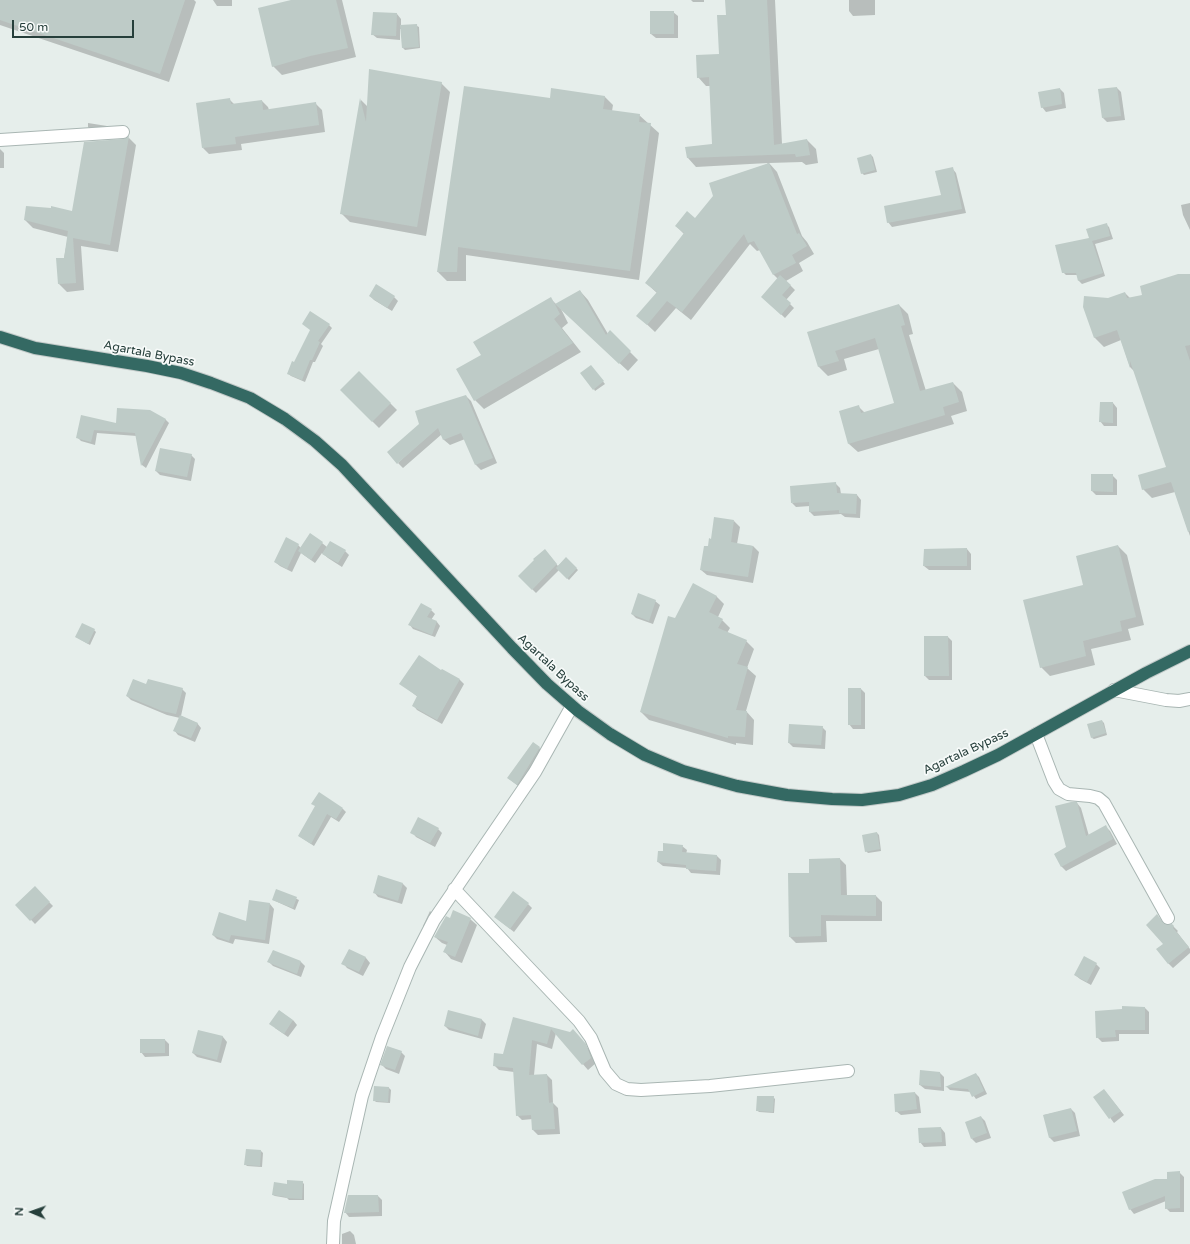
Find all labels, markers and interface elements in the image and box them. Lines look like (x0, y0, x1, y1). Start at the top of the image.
scale bar (14, 12, 136, 38)
text: 50 m (19, 20, 48, 34)
street label: Agartala Bypass (102, 338, 196, 370)
street label: Agartala Bypass (514, 631, 592, 705)
street label: Agartala Bypass (921, 726, 1011, 778)
north arrow (12, 1192, 52, 1232)
text: N (13, 1207, 26, 1216)

